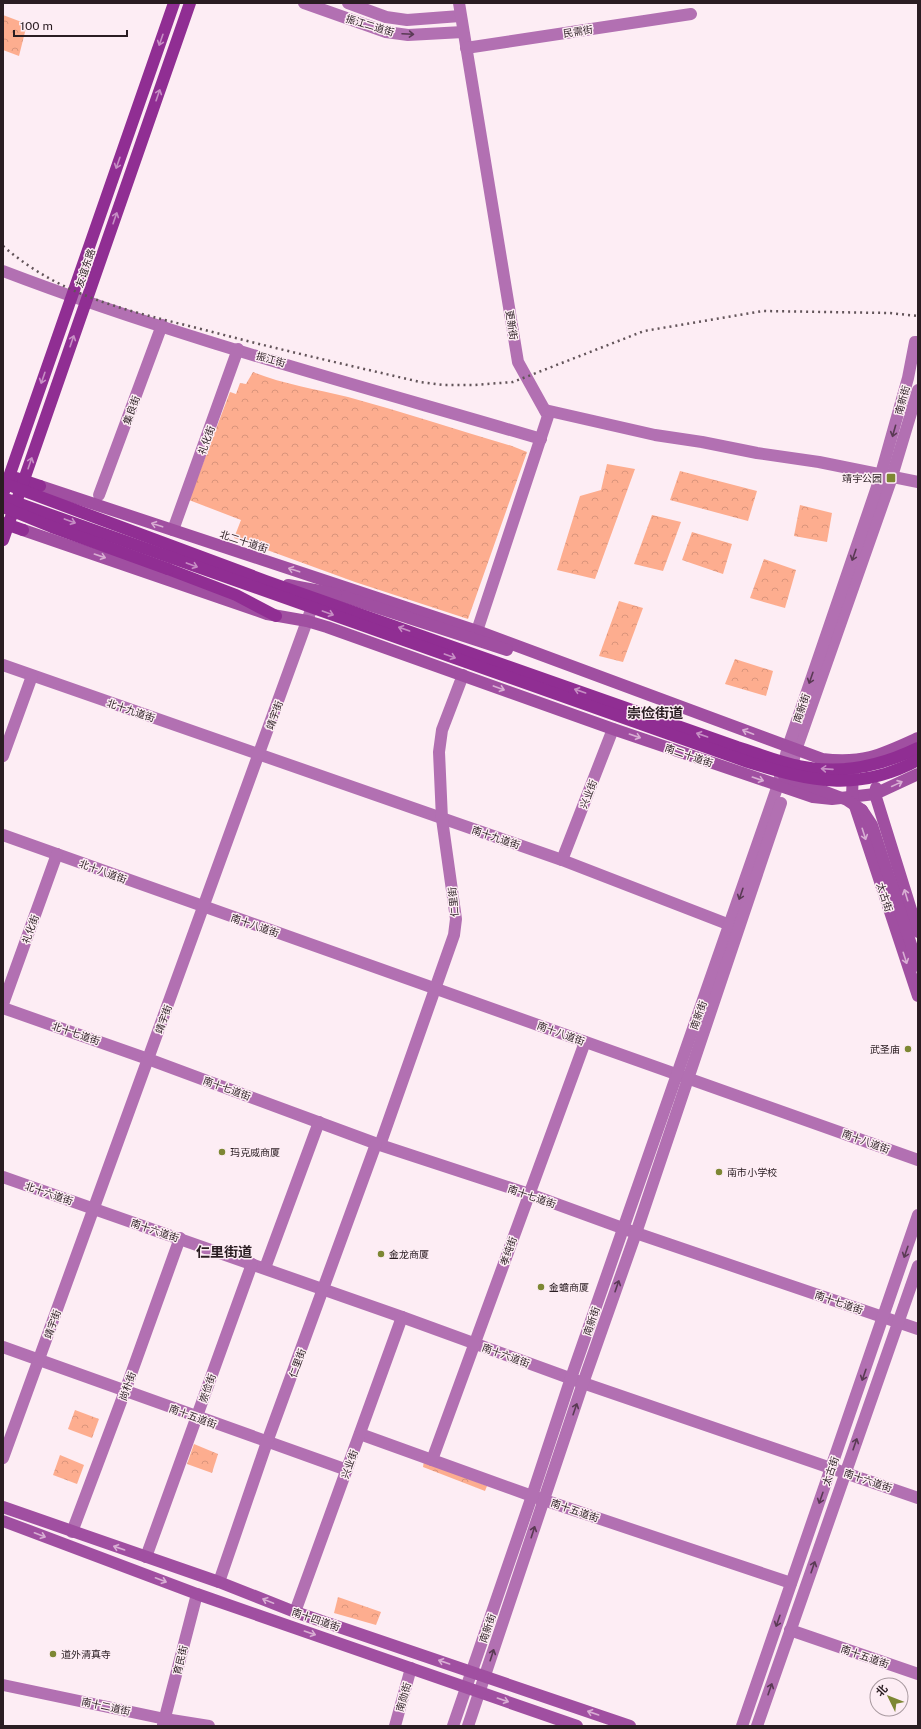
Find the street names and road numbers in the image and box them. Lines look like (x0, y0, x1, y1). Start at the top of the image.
street label: 振江二道街 (344, 12, 396, 38)
street label: 民需街 (562, 23, 594, 39)
street label: 友谊东路 (73, 247, 97, 289)
street label: 更新街 (504, 309, 520, 341)
street label: 振江街 (255, 349, 287, 369)
street label: 南新街 (892, 384, 912, 416)
street label: 集良街 (120, 394, 142, 426)
street label: 礼化街 (195, 424, 217, 456)
street label: 北二十道街 (218, 528, 270, 554)
street label: 南新街 (790, 692, 812, 724)
street label: 北十九道街 (105, 696, 157, 724)
street label: 靖宇街 (263, 699, 285, 731)
street label: 南二十道街 (663, 741, 715, 769)
street label: 兴业街 (577, 778, 599, 810)
street label: 南十九道街 (470, 823, 522, 851)
street label: 北十八道街 (77, 857, 129, 885)
street label: 太古街 (875, 881, 895, 913)
street label: 仁里街 (445, 886, 461, 918)
street label: 南十八道街 (229, 911, 281, 939)
street label: 礼化街 (19, 913, 41, 945)
street label: 南新街 (687, 999, 709, 1031)
street label: 靖宇街 (152, 1003, 174, 1035)
street label: 北十七道街 (50, 1019, 102, 1047)
street label: 南十八道街 (535, 1019, 587, 1047)
street label: 南十七道街 (201, 1074, 253, 1102)
street label: 南十八道街 (840, 1127, 892, 1155)
street label: 北十六道街 (23, 1179, 75, 1207)
street label: 南十七道街 (506, 1182, 558, 1210)
street label: 南十六道街 (129, 1216, 181, 1244)
street label: 孝纯街 (497, 1235, 519, 1267)
street label: 南十七道街 (813, 1288, 865, 1316)
street label: 南新街 (580, 1305, 602, 1337)
street label: 靖宇街 (41, 1308, 63, 1340)
street label: 南十六道街 (480, 1341, 532, 1369)
street label: 仁里街 (286, 1347, 308, 1379)
street label: 尚朴街 (116, 1370, 138, 1402)
street label: 崇俭街 (196, 1372, 218, 1404)
street label: 南十五道街 (167, 1402, 219, 1430)
street label: 兴业街 (338, 1448, 360, 1480)
street label: 太古街 (819, 1455, 841, 1487)
street label: 南十六道街 (842, 1466, 894, 1494)
street label: 南十五道街 (549, 1496, 601, 1524)
street label: 南十四道街 (290, 1605, 342, 1633)
street label: 南新街 (476, 1612, 498, 1644)
street label: 南十五道街 (839, 1642, 891, 1670)
street label: 育民街 (171, 1644, 189, 1676)
street label: 南勋街 (393, 1681, 413, 1713)
street label: 南十二道街 (80, 1695, 132, 1717)

